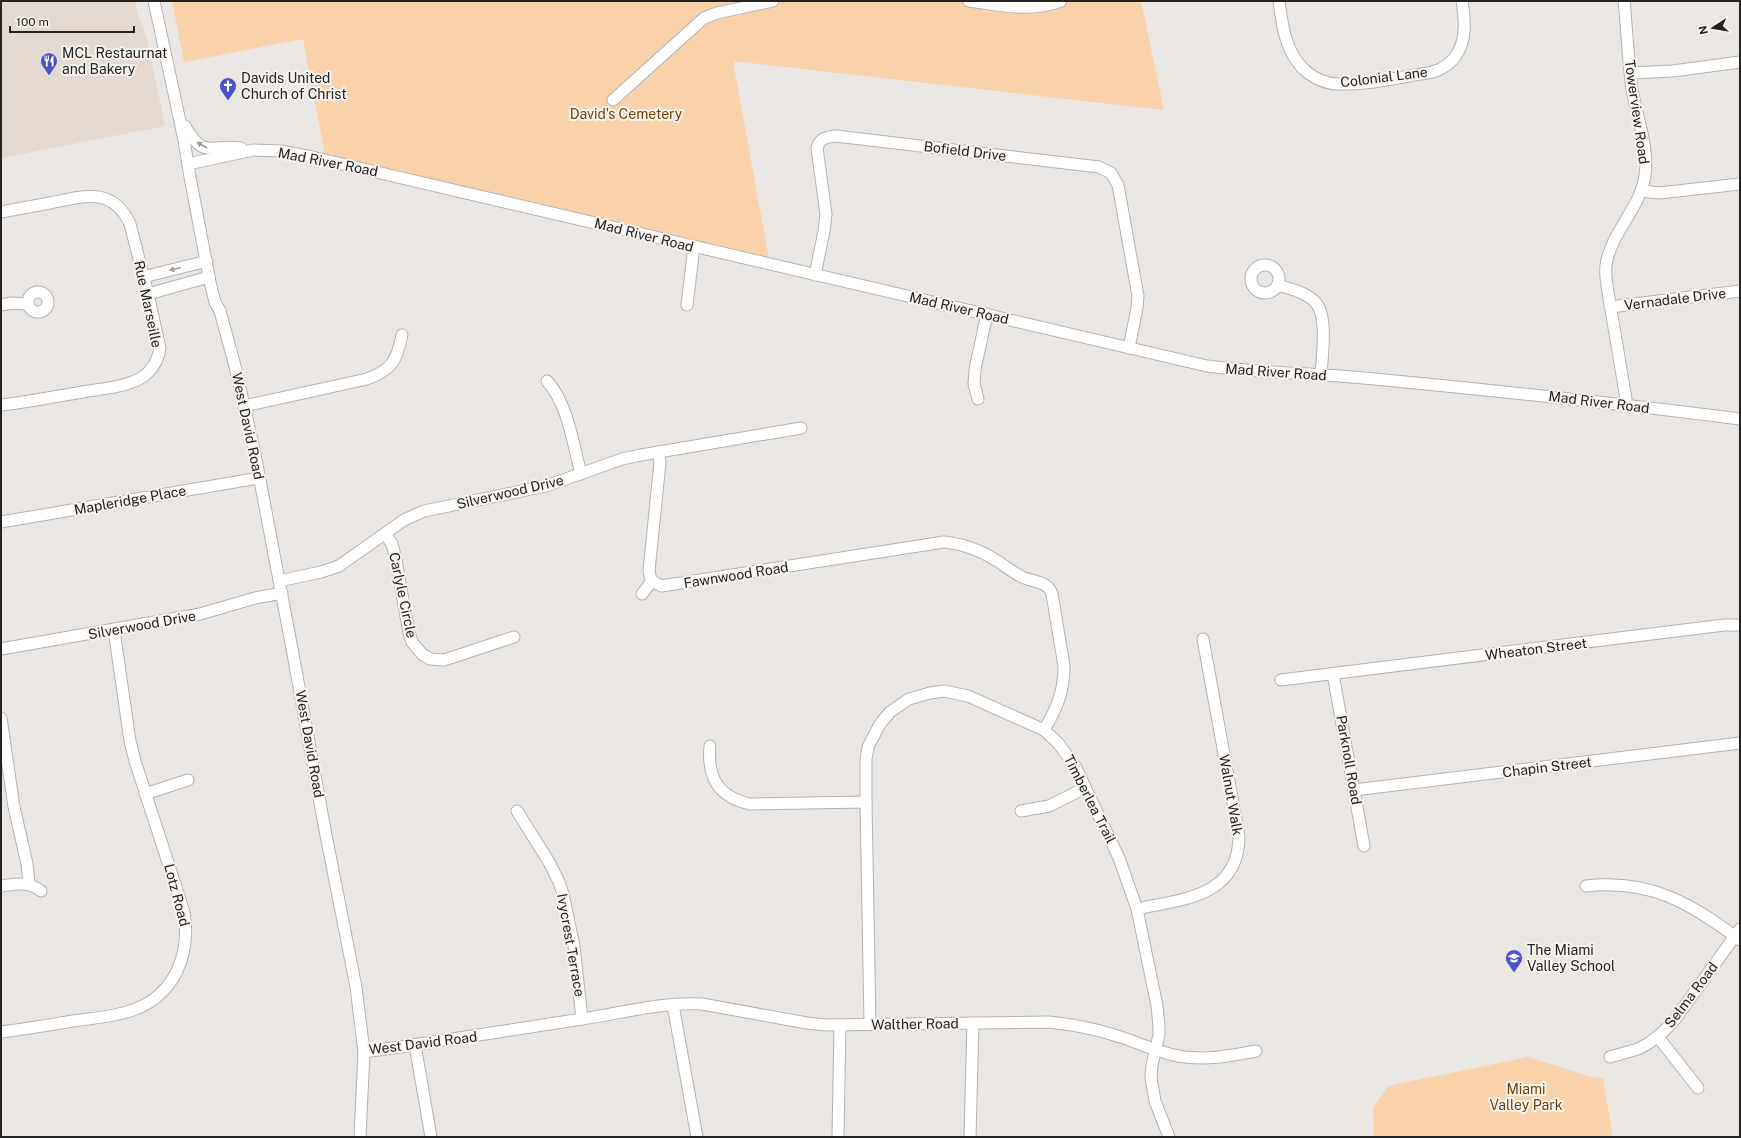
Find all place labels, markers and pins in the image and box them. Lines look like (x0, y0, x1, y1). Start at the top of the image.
place label: MCL Restaurnat and Bakery (62, 45, 167, 77)
restaurant icon: MCL Restaurnat and Bakery (39, 51, 59, 76)
place label: Davids United Church of Christ (241, 70, 347, 102)
church icon: Davids United Church of Christ (218, 76, 238, 101)
place label: The Miami Valley School (1527, 942, 1615, 974)
school or university icon: The Miami Valley School (1504, 948, 1524, 973)

